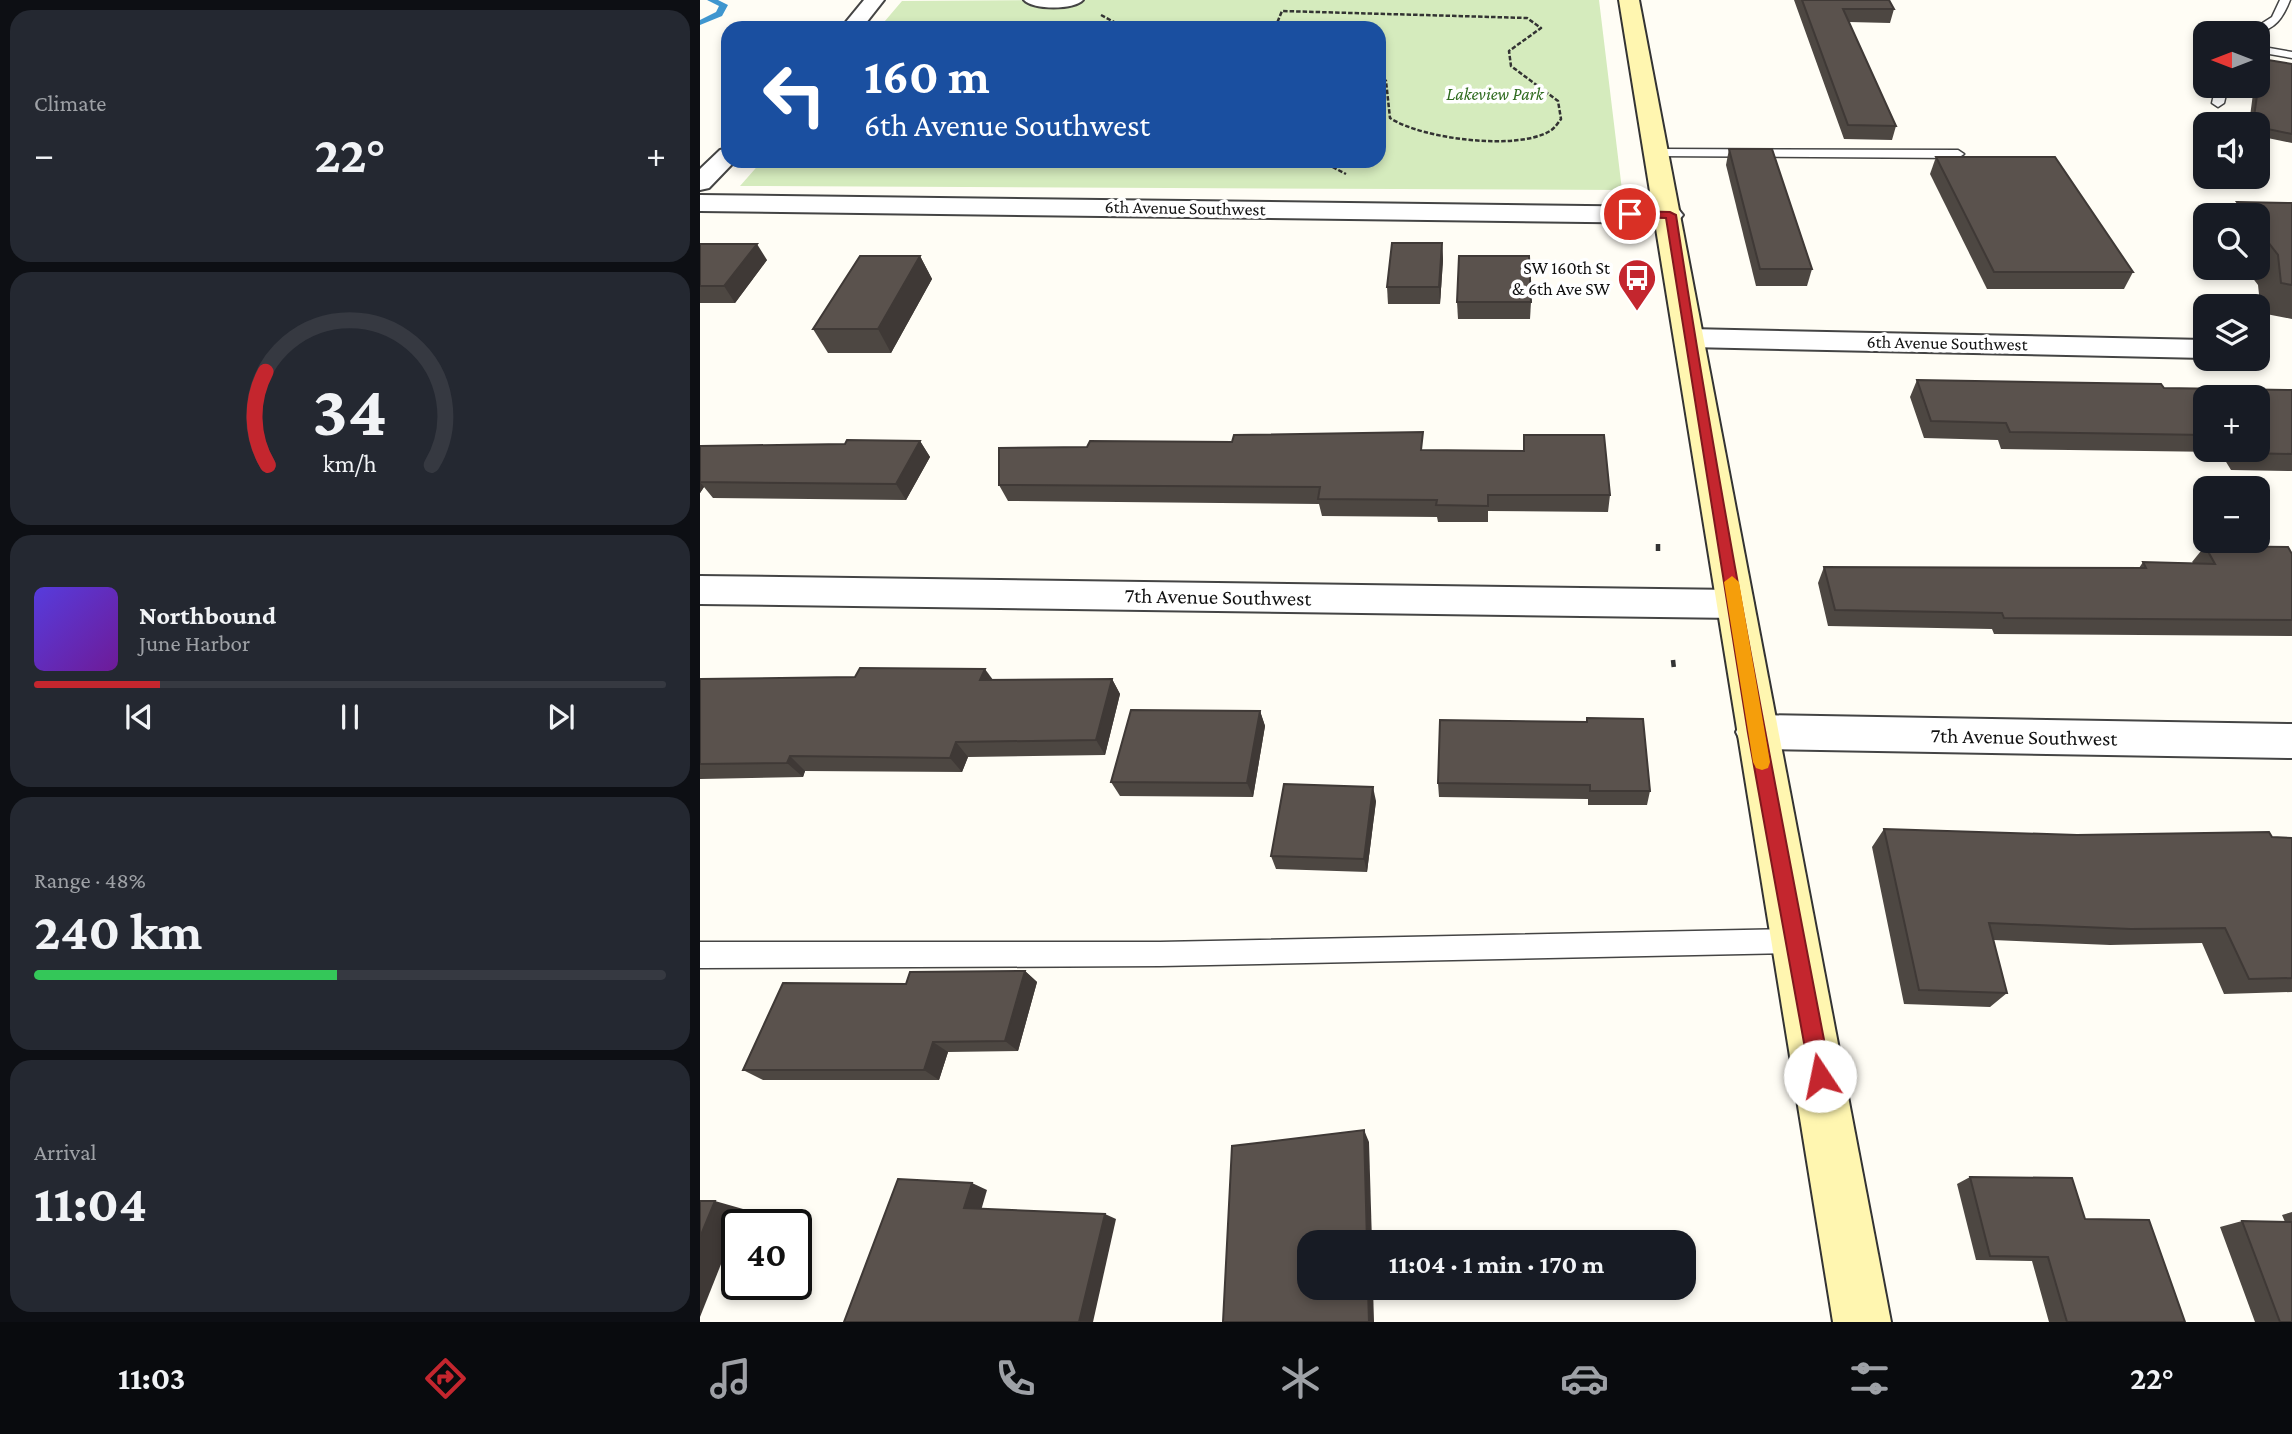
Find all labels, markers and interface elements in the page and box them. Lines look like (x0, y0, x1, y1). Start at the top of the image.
north arrow (2193, 21, 2270, 98)
map controls (2193, 21, 2270, 553)
icon: left (749, 49, 840, 140)
text: 160 m (864, 49, 990, 104)
park label: Lakeview Park (1446, 84, 1545, 104)
text: Climate (34, 90, 106, 116)
text: 6th Avenue Southwest (864, 107, 1150, 143)
button: sound (2193, 112, 2270, 189)
text: 22° (314, 125, 386, 183)
text: − (34, 133, 54, 175)
text: + (646, 133, 666, 175)
pin (1600, 184, 1660, 244)
icon: arrive (1611, 195, 1649, 233)
street label: 6th Avenue Southwest (1104, 197, 1267, 219)
button: search (2193, 203, 2270, 280)
bus stop icon: SW 160th St & 6th Ave SW (1616, 257, 1658, 312)
place label: SW 160th St & 6th Ave SW (1512, 258, 1611, 299)
button: layers (2193, 294, 2270, 371)
street label: 6th Avenue Southwest (1866, 332, 2029, 354)
text: 34 (313, 370, 387, 451)
button: + (2193, 385, 2270, 462)
text: km/h (323, 449, 377, 476)
button: − (2193, 476, 2270, 553)
street label: 7th Avenue Southwest (1124, 583, 1313, 611)
text: Northbound (139, 601, 276, 630)
text: June Harbor (139, 630, 250, 656)
icon: previous (120, 698, 158, 736)
icon: pause (331, 698, 369, 736)
icon: next (542, 698, 580, 736)
street label: 7th Avenue Southwest (1930, 723, 2119, 751)
text: Range · 48% (34, 867, 146, 893)
text: 240 km (34, 902, 202, 960)
position arrow (1783, 1039, 1857, 1113)
text: Arrival (34, 1139, 97, 1165)
text: 11:04 (34, 1174, 147, 1232)
speed limit sign: 40 (721, 1209, 812, 1300)
text: 11:04 · 1 min · 170 m (1389, 1250, 1604, 1279)
icon: directions (421, 1354, 470, 1403)
icon: music (706, 1354, 755, 1403)
icon: phone (991, 1354, 1040, 1403)
icon: climate (1276, 1354, 1325, 1403)
icon: car (1560, 1354, 1609, 1403)
icon: filters (1845, 1354, 1894, 1403)
text: 11:03 (118, 1360, 185, 1396)
text: 22° (2130, 1360, 2174, 1396)

